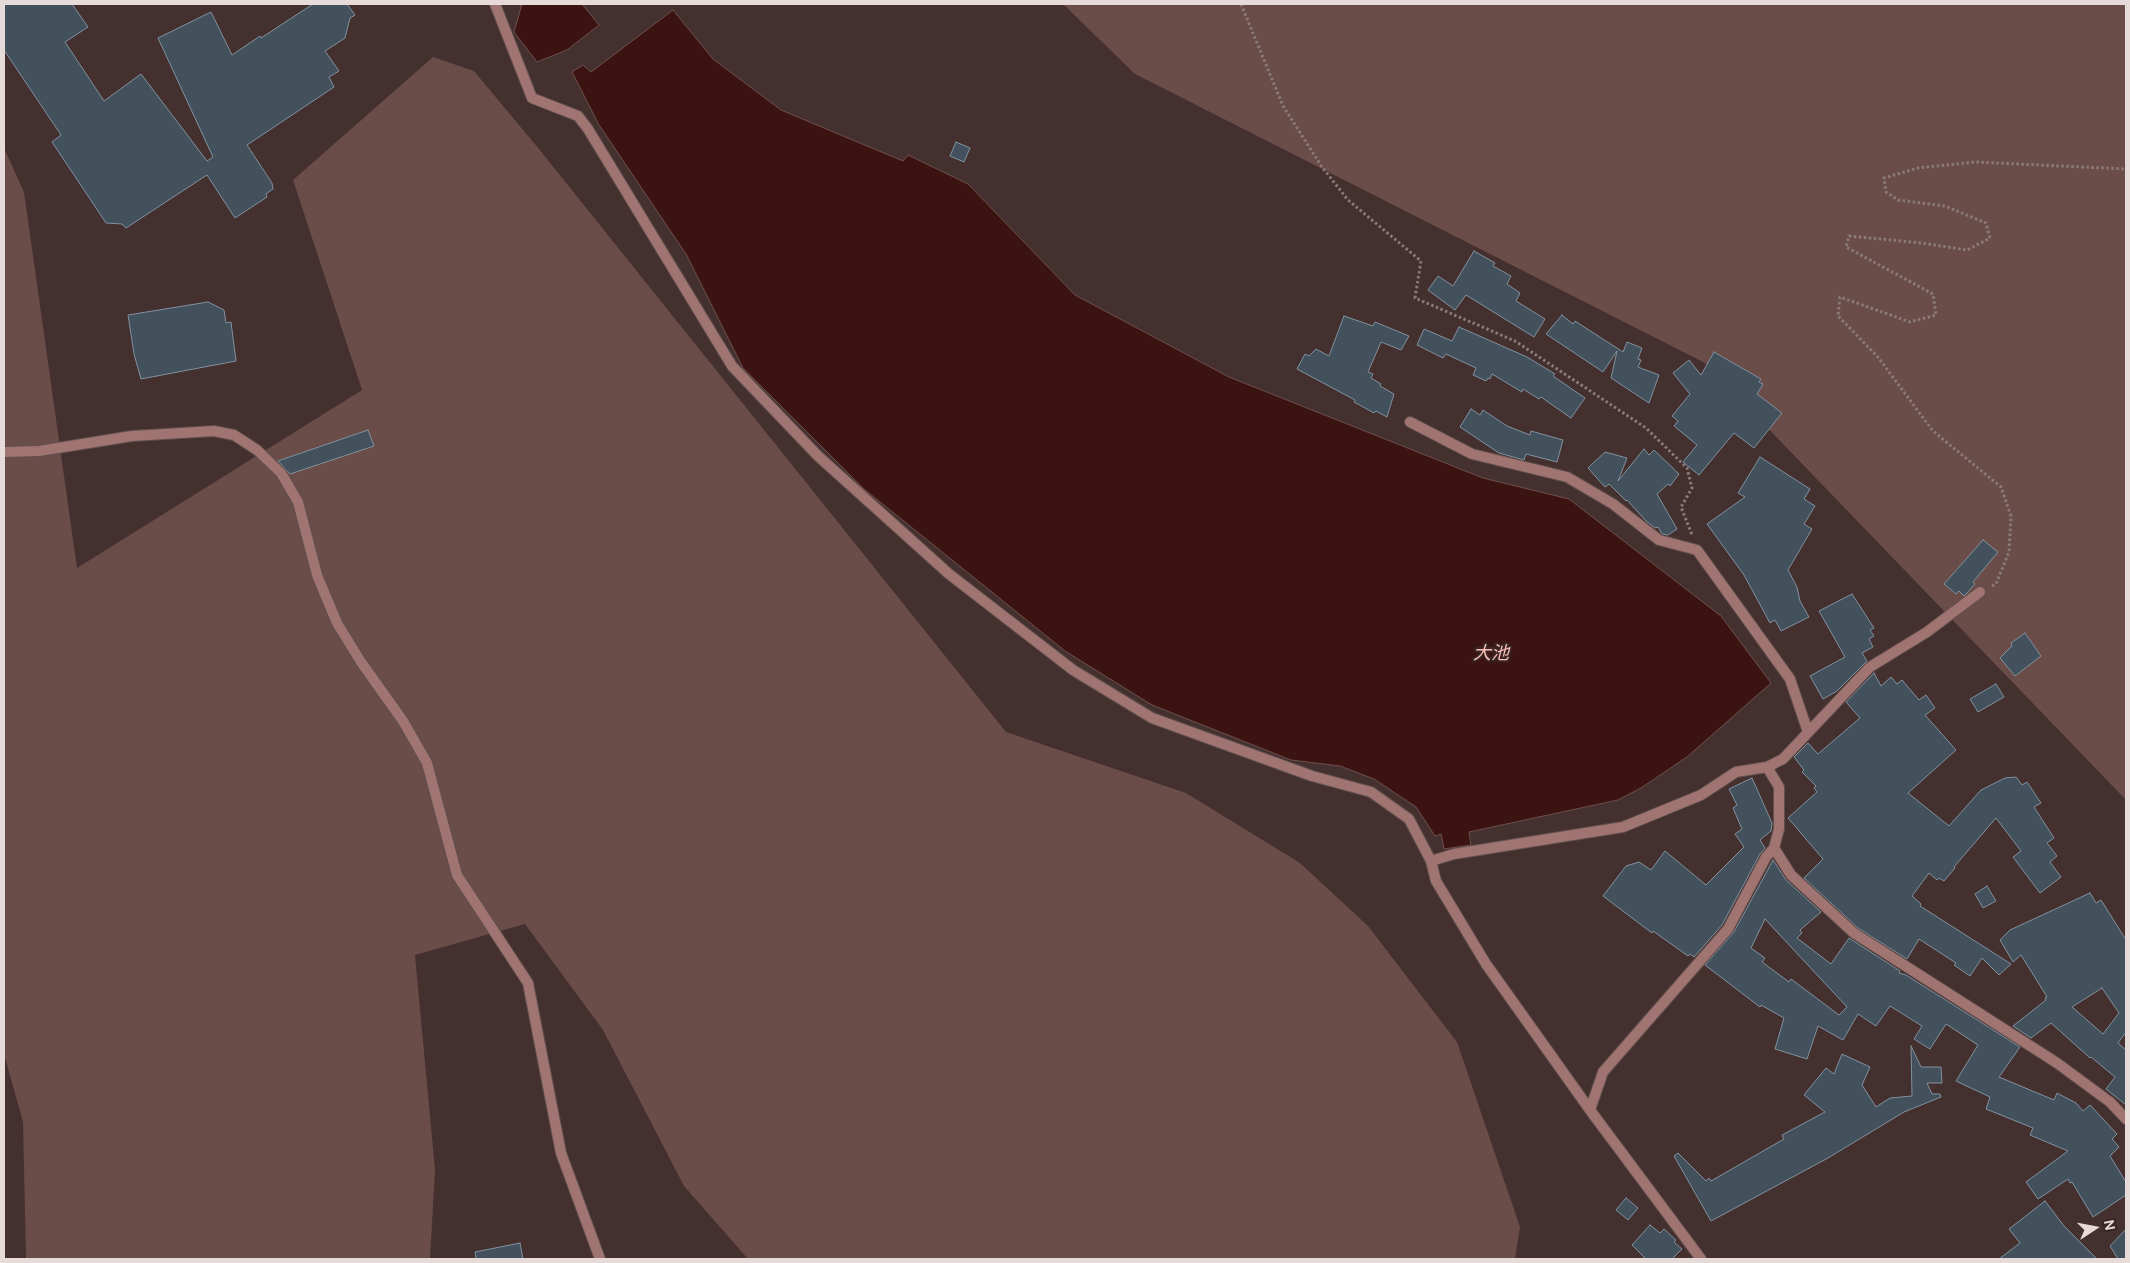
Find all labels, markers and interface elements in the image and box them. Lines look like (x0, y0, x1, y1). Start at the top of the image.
water label: 大池 (1473, 643, 1509, 665)
north arrow (2070, 1203, 2120, 1253)
text: N (2100, 1218, 2120, 1232)

